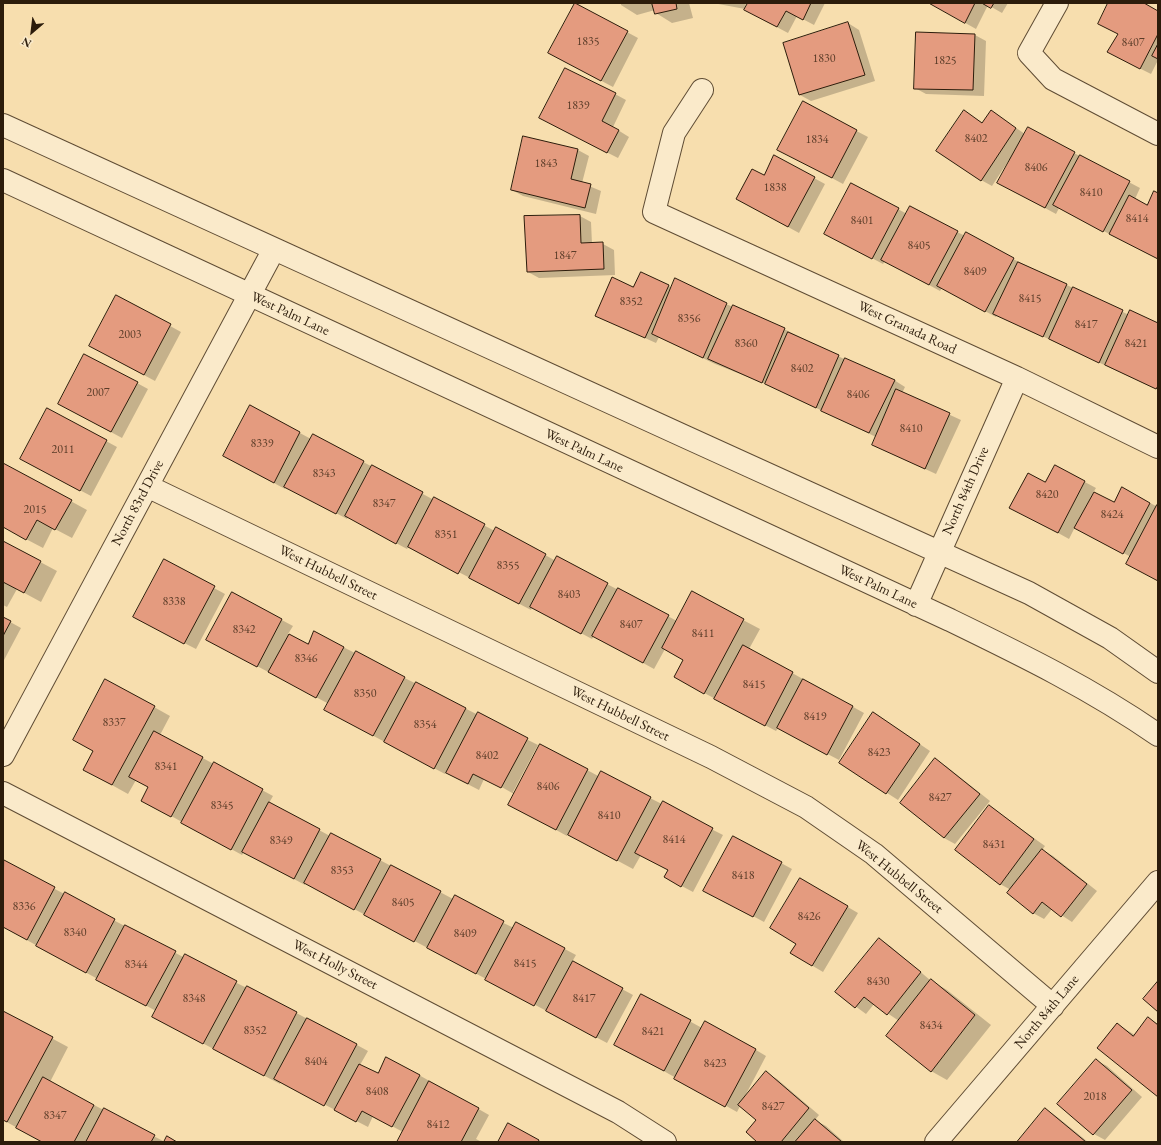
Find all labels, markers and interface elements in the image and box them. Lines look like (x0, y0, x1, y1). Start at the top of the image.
north arrow (12, 12, 52, 52)
text: N (19, 34, 34, 51)
house number: 1835 (576, 35, 600, 49)
house number: 8407 (1121, 36, 1145, 50)
house number: 1830 (812, 52, 836, 66)
house number: 1825 (933, 54, 957, 68)
house number: 1839 (566, 99, 590, 113)
house number: 8402 (964, 132, 988, 146)
house number: 1834 (805, 133, 829, 147)
house number: 1843 (534, 157, 558, 171)
house number: 8406 (1024, 161, 1048, 175)
house number: 1838 (763, 181, 787, 195)
house number: 8410 (1079, 186, 1103, 200)
house number: 8414 (1125, 212, 1149, 226)
house number: 8401 (850, 214, 874, 228)
house number: 8405 (907, 239, 931, 253)
house number: 1847 (553, 249, 577, 263)
house number: 8409 (963, 265, 987, 279)
street label: West Palm Lane (248, 288, 332, 340)
house number: 8415 (1018, 292, 1042, 306)
house number: 8352 (619, 295, 643, 309)
street label: West Granada Road (855, 298, 959, 358)
house number: 8356 (677, 312, 701, 326)
house number: 8417 (1074, 318, 1098, 332)
house number: 2003 (118, 328, 142, 342)
house number: 8360 (734, 337, 758, 351)
house number: 8421 (1124, 337, 1148, 351)
house number: 8402 (790, 362, 814, 376)
house number: 2007 (86, 386, 110, 400)
house number: 8406 (846, 388, 870, 402)
house number: 8410 (899, 422, 923, 436)
street label: West Palm Lane (542, 425, 626, 477)
house number: 8339 (250, 437, 274, 451)
house number: 2011 (51, 443, 75, 457)
street label: North 84th Drive (939, 444, 993, 538)
street label: North 83rd Drive (108, 457, 168, 549)
house number: 8343 (312, 467, 336, 481)
house number: 8420 (1035, 488, 1059, 502)
house number: 8347 (372, 497, 396, 511)
house number: 2015 (23, 503, 47, 517)
house number: 8424 (1100, 508, 1124, 522)
house number: 8351 (434, 528, 458, 542)
street label: West Hubbell Street (276, 542, 380, 604)
house number: 8355 (496, 559, 520, 573)
street label: West Palm Lane (836, 561, 920, 613)
house number: 8403 (557, 588, 581, 602)
house number: 8338 (162, 595, 186, 609)
house number: 8407 (619, 618, 643, 632)
house number: 8342 (232, 623, 256, 637)
house number: 8411 (691, 627, 715, 641)
house number: 8346 (294, 652, 318, 666)
house number: 8415 (742, 678, 766, 692)
street label: West Hubbell Street (568, 683, 672, 745)
house number: 8350 (353, 687, 377, 701)
house number: 8419 (803, 710, 827, 724)
house number: 8337 (102, 716, 126, 730)
house number: 8354 (413, 718, 437, 732)
house number: 8423 (867, 746, 891, 760)
house number: 8402 (475, 749, 499, 763)
house number: 8341 (154, 760, 178, 774)
house number: 8406 (536, 780, 560, 794)
house number: 8427 (928, 791, 952, 805)
house number: 8345 (210, 799, 234, 813)
house number: 8410 (597, 809, 621, 823)
house number: 8414 (662, 833, 686, 847)
house number: 8349 (269, 834, 293, 848)
street label: West Hubbell Street (852, 837, 946, 917)
house number: 8431 (982, 838, 1006, 852)
house number: 8353 (330, 864, 354, 878)
house number: 8418 (731, 869, 755, 883)
house number: 8405 (391, 896, 415, 910)
house number: 8336 (12, 900, 36, 914)
house number: 8426 (797, 910, 821, 924)
house number: 8340 (63, 926, 87, 940)
house number: 8409 (453, 927, 477, 941)
street label: West Holly Street (290, 936, 380, 994)
house number: 8415 (513, 957, 537, 971)
house number: 8344 (124, 958, 148, 972)
street label: North 84th Lane (1011, 972, 1083, 1052)
house number: 8430 (866, 975, 890, 989)
house number: 8348 (182, 992, 206, 1006)
house number: 8417 (572, 992, 596, 1006)
house number: 8434 (919, 1019, 943, 1033)
house number: 8352 (243, 1024, 267, 1038)
house number: 8421 (641, 1025, 665, 1039)
house number: 8404 (304, 1055, 328, 1069)
house number: 8423 (703, 1057, 727, 1071)
house number: 8408 (365, 1085, 389, 1099)
house number: 2018 (1083, 1090, 1107, 1104)
house number: 8427 (761, 1100, 785, 1114)
house number: 8347 (43, 1109, 67, 1123)
house number: 8412 (426, 1118, 450, 1132)

